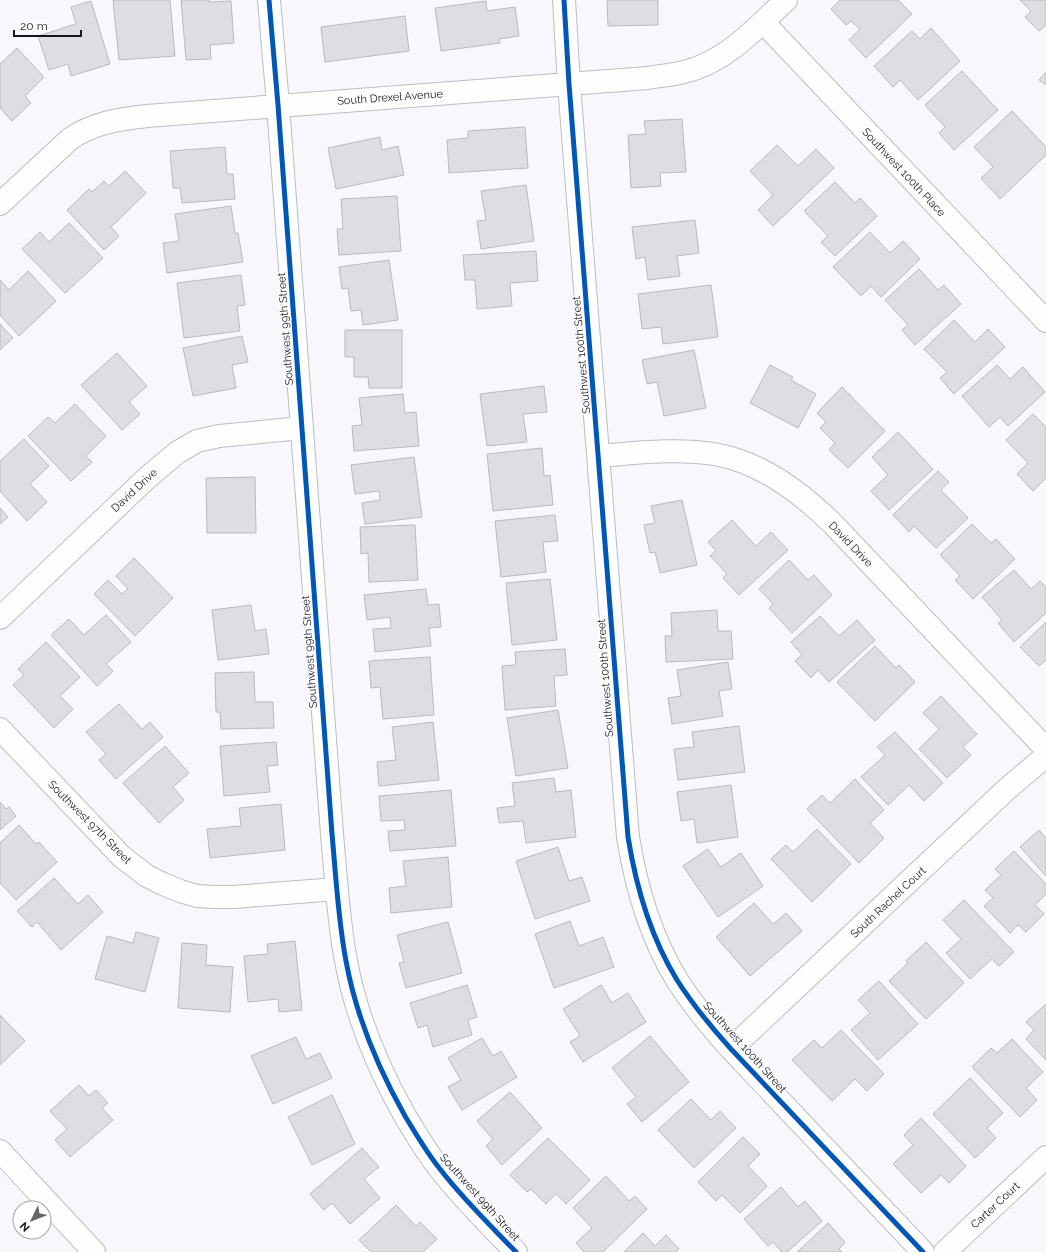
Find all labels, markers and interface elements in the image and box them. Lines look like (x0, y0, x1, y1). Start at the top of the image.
scale bar (14, 12, 81, 38)
text: 20 m (20, 19, 48, 33)
street label: South Drexel Avenue (337, 87, 444, 108)
street label: Southwest 100th Place (859, 125, 948, 220)
street label: Southwest 99th Street (275, 272, 296, 386)
street label: Southwest 100th Street (570, 295, 593, 414)
street label: David Drive (109, 466, 160, 515)
street label: David Drive (826, 519, 876, 570)
street label: Southwest 99th Street (299, 595, 320, 709)
street label: Southwest 100th Street (595, 618, 616, 737)
street label: Southwest 97th Street (45, 778, 134, 867)
street label: South Rachel Court (848, 864, 929, 941)
street label: Southwest 100th Street (700, 999, 789, 1096)
street label: Southwest 99th Street (437, 1151, 522, 1244)
street label: Carter Court (968, 1179, 1023, 1231)
north arrow (12, 1200, 52, 1240)
text: N (17, 1219, 33, 1234)

